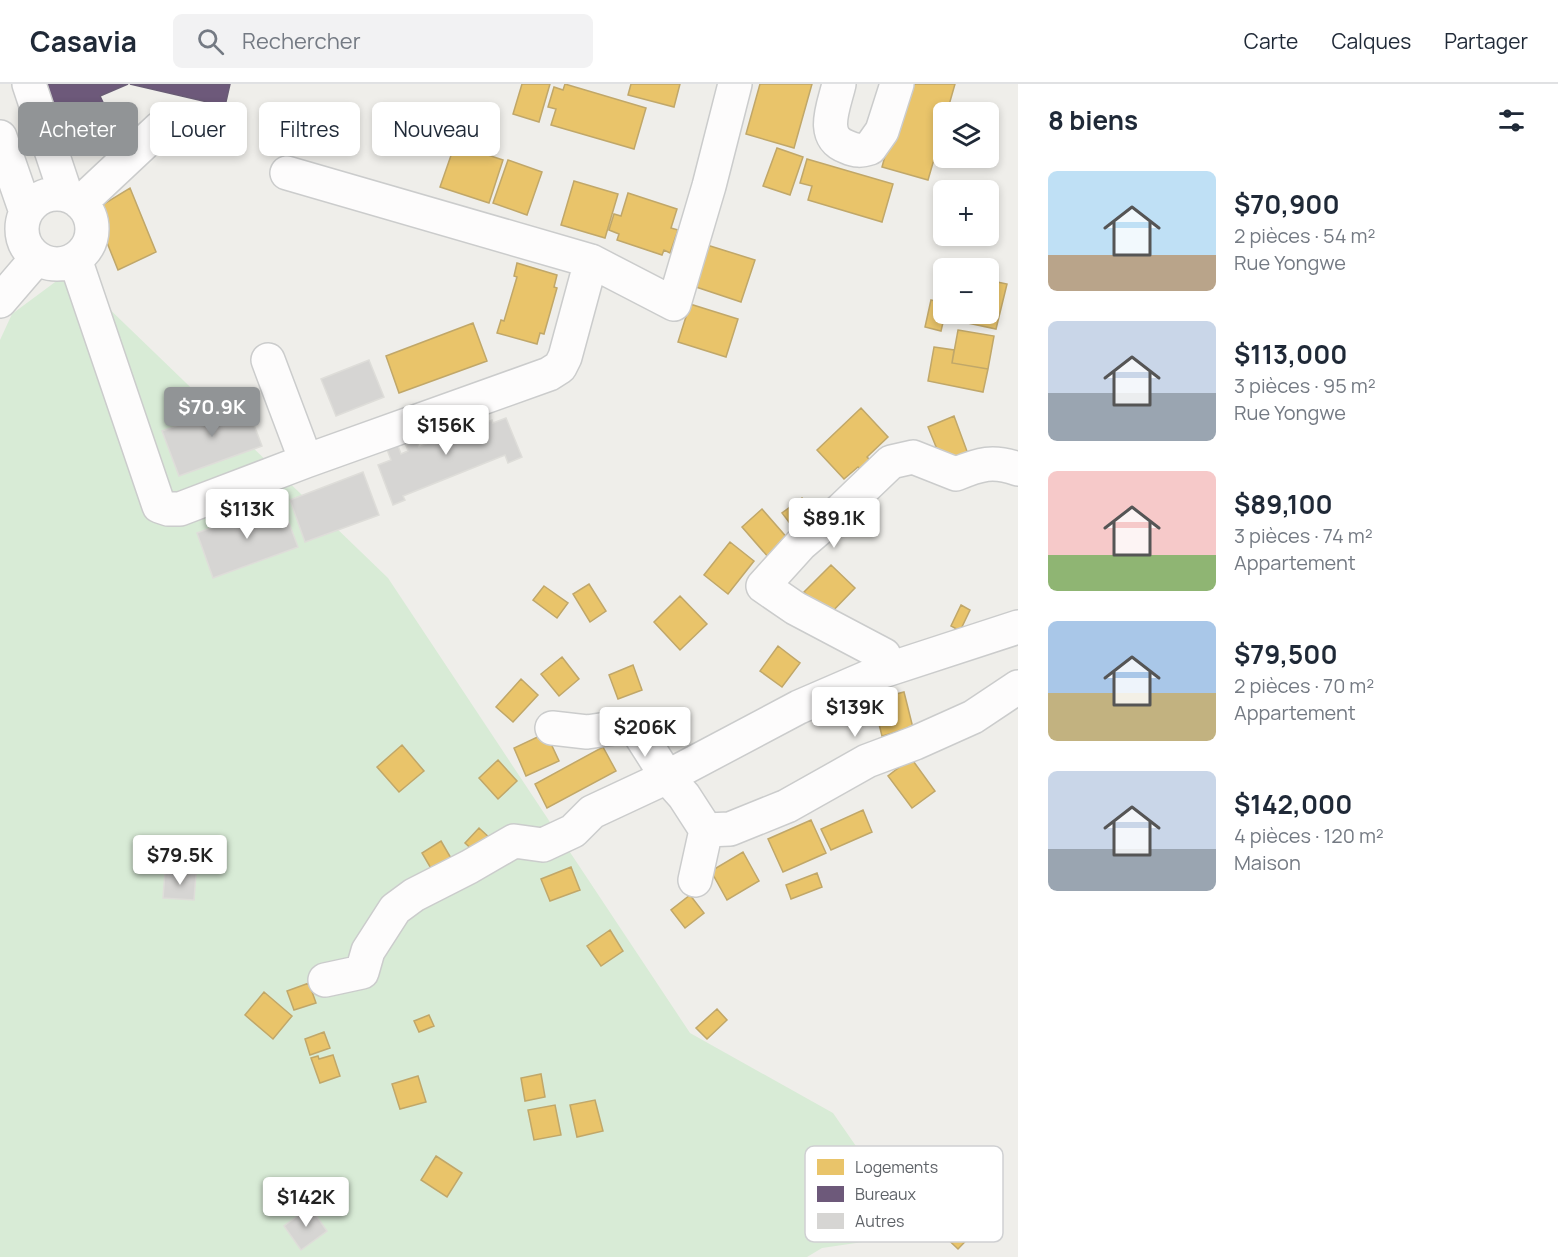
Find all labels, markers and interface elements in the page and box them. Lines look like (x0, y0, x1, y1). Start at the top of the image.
search box (173, 14, 593, 68)
text: Casavia (30, 22, 137, 60)
icon: search (194, 25, 227, 58)
text: Rechercher (242, 26, 361, 56)
text: Carte (1244, 27, 1298, 55)
text: Calques (1331, 27, 1411, 55)
text: Partager (1444, 27, 1528, 55)
chip: Acheter (18, 102, 138, 156)
chip: Louer (150, 102, 247, 156)
chip: Filtres (259, 102, 360, 156)
chip: Nouveau (372, 102, 500, 156)
map controls (933, 102, 999, 324)
button: layers (933, 102, 999, 168)
text: 8 biens (1048, 102, 1138, 138)
icon: filters (1495, 104, 1528, 137)
button: + (933, 180, 999, 246)
text: $70,900 (1234, 186, 1340, 222)
icon: home (1096, 195, 1168, 267)
text: 2 pièces · 54 m² (1234, 222, 1375, 249)
text: Rue Yongwe (1234, 249, 1346, 276)
button: − (933, 258, 999, 324)
text: $113,000 (1234, 336, 1347, 372)
icon: home (1096, 345, 1168, 417)
text: 3 pièces · 95 m² (1234, 372, 1376, 399)
pin: $70.9K (163, 387, 261, 438)
text: $70.9K (178, 393, 246, 420)
text: Rue Yongwe (1234, 399, 1346, 426)
pin: $156K (404, 405, 488, 456)
text: $156K (417, 411, 475, 438)
text: $89,100 (1234, 486, 1333, 522)
pin: $113K (205, 489, 289, 540)
text: $113K (220, 495, 274, 522)
icon: home (1096, 495, 1168, 567)
pin: $89.1K (785, 498, 883, 549)
text: $89.1K (803, 504, 865, 531)
text: 3 pièces · 74 m² (1234, 522, 1373, 549)
text: Appartement (1234, 549, 1356, 576)
text: $79,500 (1234, 636, 1338, 672)
icon: home (1096, 645, 1168, 717)
text: 2 pièces · 70 m² (1234, 672, 1374, 699)
pin: $139K (813, 687, 897, 738)
text: $139K (826, 693, 884, 720)
text: Appartement (1234, 699, 1356, 726)
pin: $206K (603, 707, 687, 758)
text: $206K (614, 713, 677, 740)
text: $142,000 (1234, 786, 1352, 822)
icon: home (1096, 795, 1168, 867)
text: 4 pièces · 120 m² (1234, 822, 1384, 849)
pin: $79.5K (131, 835, 229, 886)
text: $79.5K (147, 841, 213, 868)
text: Maison (1234, 849, 1301, 876)
legend (805, 1146, 1003, 1242)
text: Logements (855, 1156, 938, 1178)
pin: $142K (264, 1177, 348, 1228)
text: $142K (277, 1183, 335, 1210)
text: Bureaux (855, 1183, 917, 1205)
text: Autres (855, 1210, 904, 1232)

